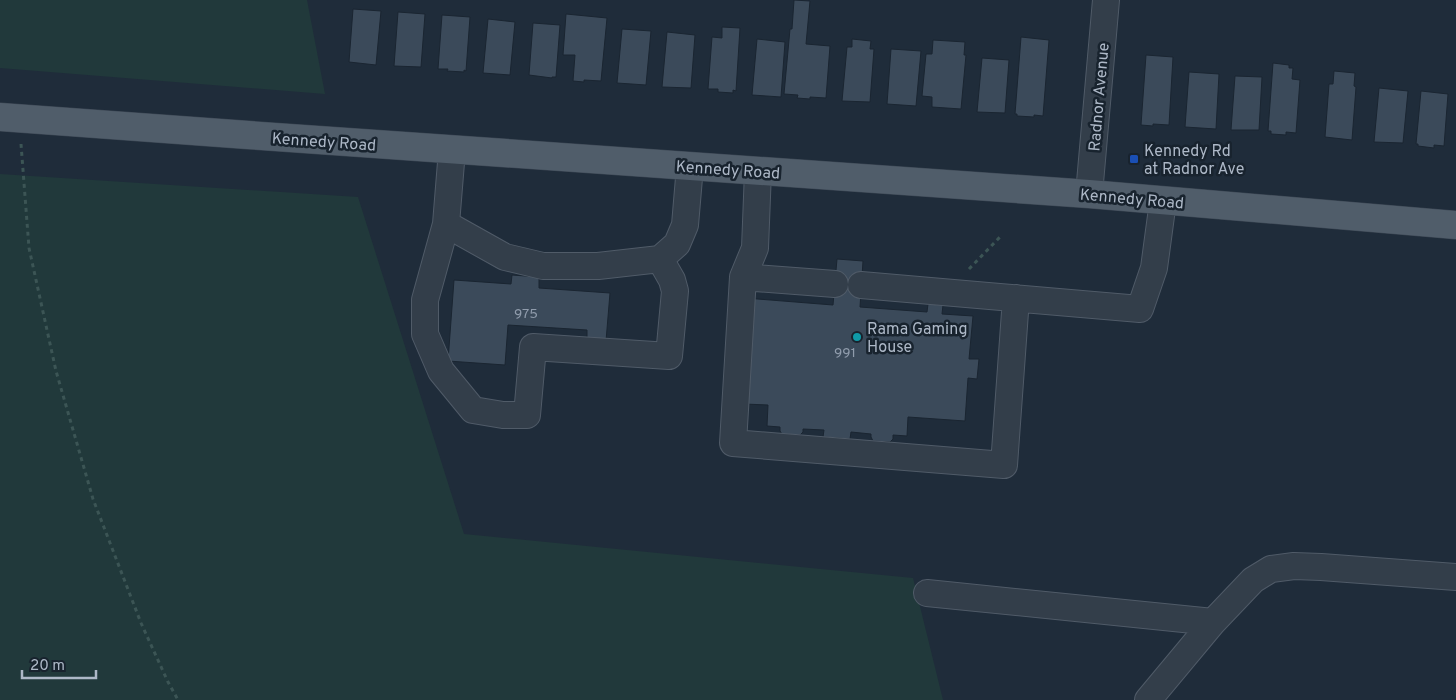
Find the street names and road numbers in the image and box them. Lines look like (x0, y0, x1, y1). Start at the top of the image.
street label: Radnor Avenue (1085, 42, 1115, 152)
street label: Kennedy Road (271, 129, 377, 157)
street label: Kennedy Road (675, 157, 781, 185)
street label: Kennedy Road (1079, 185, 1185, 215)

